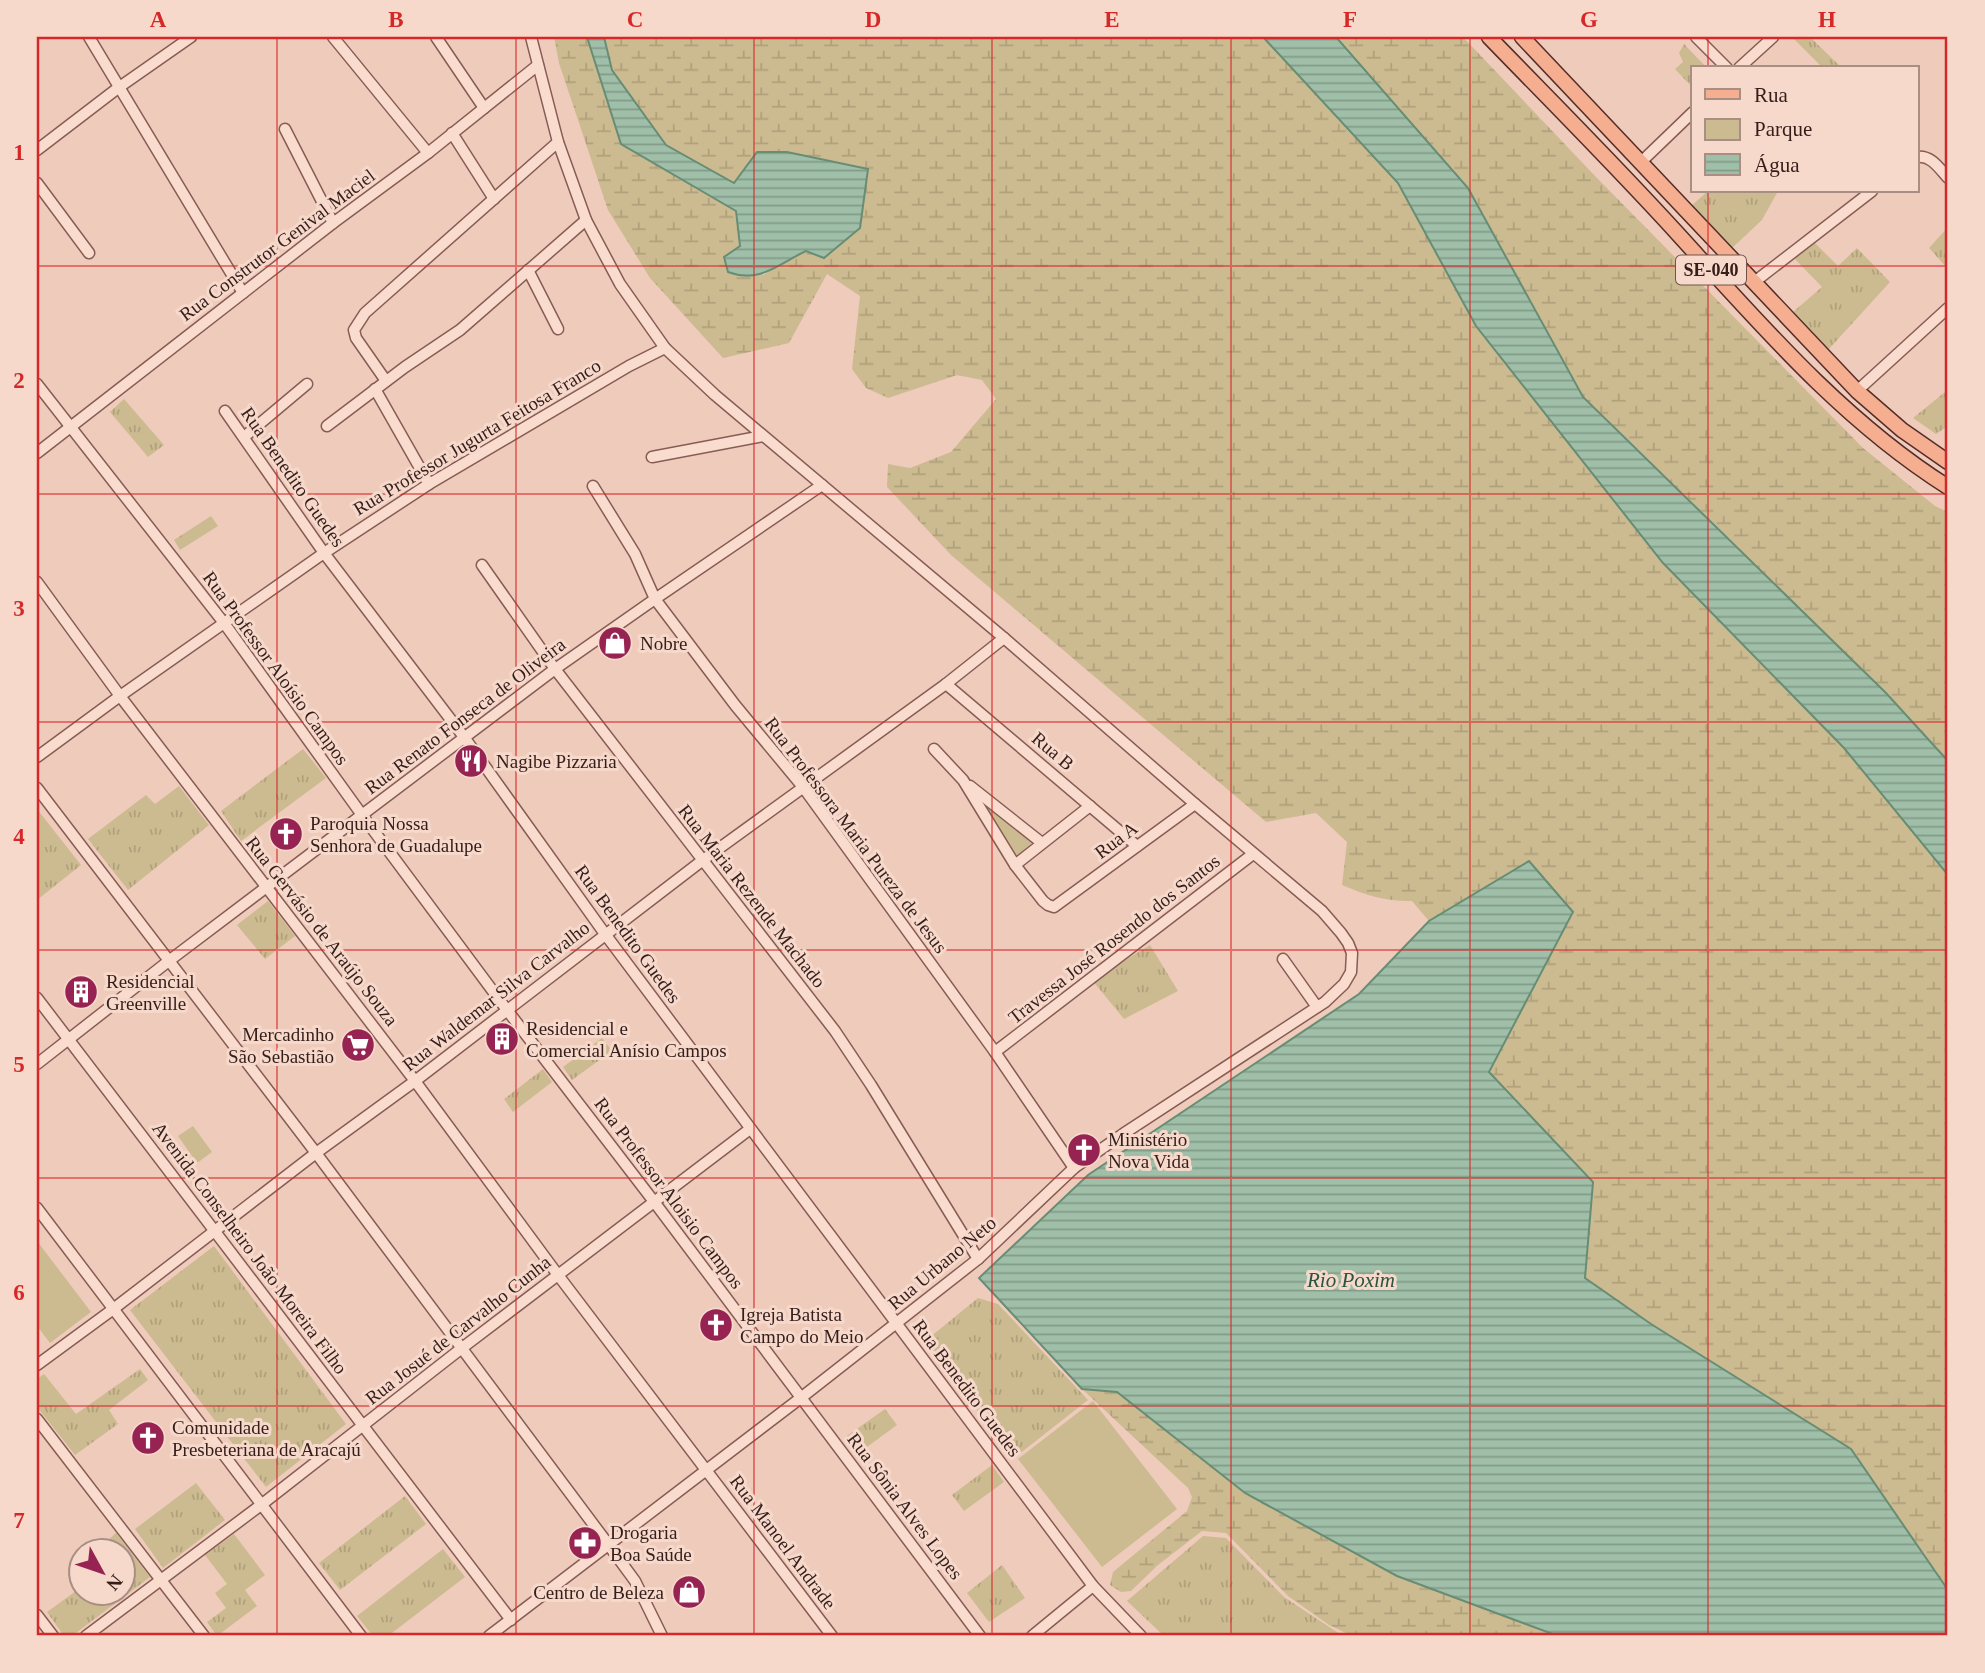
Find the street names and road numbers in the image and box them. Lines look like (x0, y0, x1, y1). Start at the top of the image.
street label: Rua Construtor Genival Maciel (175, 165, 379, 325)
road number: SE-040 (1676, 256, 1746, 284)
street label: Rua Professor Jugurta Feitosa Franco (349, 355, 605, 519)
street label: Rua Benedito Guedes (237, 403, 349, 551)
street label: Rua Professor Aloísio Campos (199, 567, 353, 769)
street label: Rua Renato Fonseca de Oliveira (360, 633, 570, 798)
street label: Rua Professora Maria Pureza de Jesus (760, 713, 952, 957)
street label: Rua B (1028, 728, 1078, 774)
street label: Rua Maria Rezende Machado (674, 800, 830, 992)
street label: Rua A (1091, 817, 1142, 863)
street label: Rua Gervásio de Araújo Souza (242, 832, 403, 1030)
street label: Travessa José Rosendo dos Santos (1004, 850, 1224, 1028)
street label: Rua Benedito Guedes (571, 861, 685, 1007)
street label: Rua Waldemar Silva Carvalho (399, 917, 593, 1075)
street label: Rua Professor Aloisio Campos (590, 1093, 748, 1293)
street label: Avenida Conselheiro João Moreira Filho (148, 1118, 352, 1378)
street label: Rua Urbano Neto (884, 1212, 1000, 1314)
street label: Rua Josué de Carvalho Cunha (361, 1251, 555, 1409)
street label: Rua Benedito Guedes (909, 1316, 1025, 1460)
street label: Rua Sônia Alves Lopes (843, 1429, 967, 1583)
street label: Rua Manoel Andrade (726, 1471, 840, 1613)

